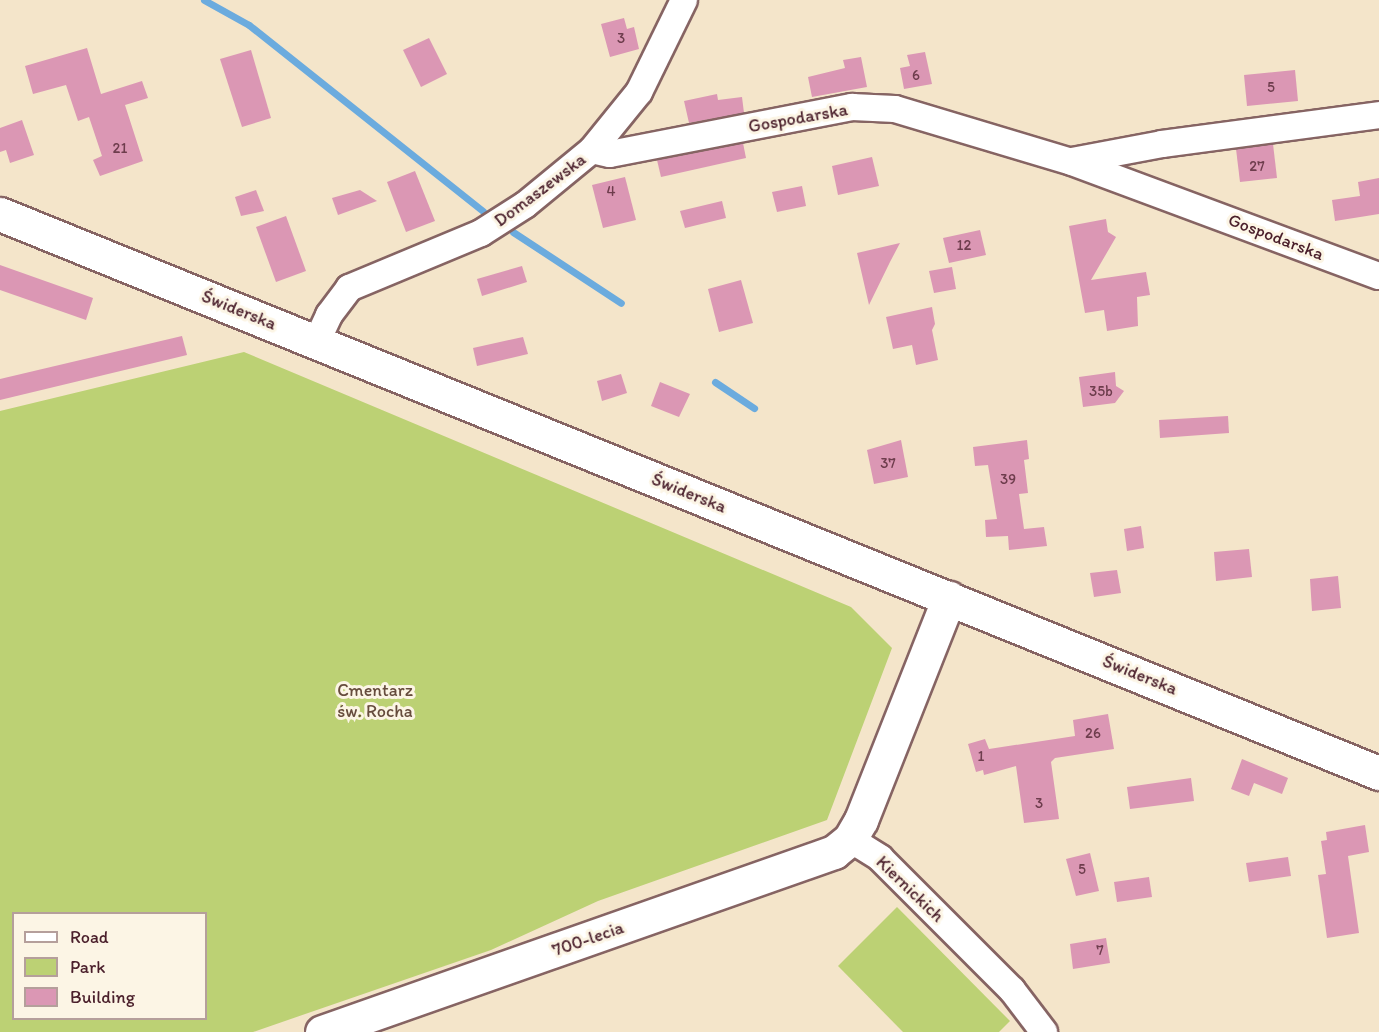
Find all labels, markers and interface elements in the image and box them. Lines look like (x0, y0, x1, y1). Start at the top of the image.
house number: 3 (617, 30, 625, 48)
house number: 6 (912, 67, 920, 85)
house number: 5 (1267, 79, 1275, 97)
street label: Gospodarska (747, 99, 849, 137)
house number: 21 (113, 140, 127, 158)
street label: Domaszewska (490, 149, 590, 231)
house number: 27 (1249, 158, 1265, 176)
house number: 4 (606, 183, 616, 201)
street label: Gospodarska (1225, 209, 1327, 265)
house number: 12 (957, 237, 971, 255)
street label: Świderska (198, 285, 280, 335)
house number: 35b (1089, 383, 1113, 401)
house number: 37 (880, 455, 896, 473)
street label: Świderska (648, 468, 730, 518)
house number: 39 (1000, 471, 1016, 489)
street label: Świderska (1099, 650, 1181, 700)
park label: Cmentarz św. Rocha (337, 680, 413, 722)
house number: 26 (1085, 725, 1101, 743)
house number: 1 (978, 748, 984, 766)
house number: 3 (1035, 795, 1043, 813)
street label: Kiernickich (872, 851, 948, 927)
house number: 5 (1078, 861, 1086, 879)
legend (12, 912, 207, 1020)
street label: 700-lecia (549, 917, 627, 961)
text: Road (70, 926, 109, 948)
house number: 7 (1096, 942, 1104, 960)
text: Park (70, 956, 105, 978)
text: Building (70, 986, 135, 1008)

